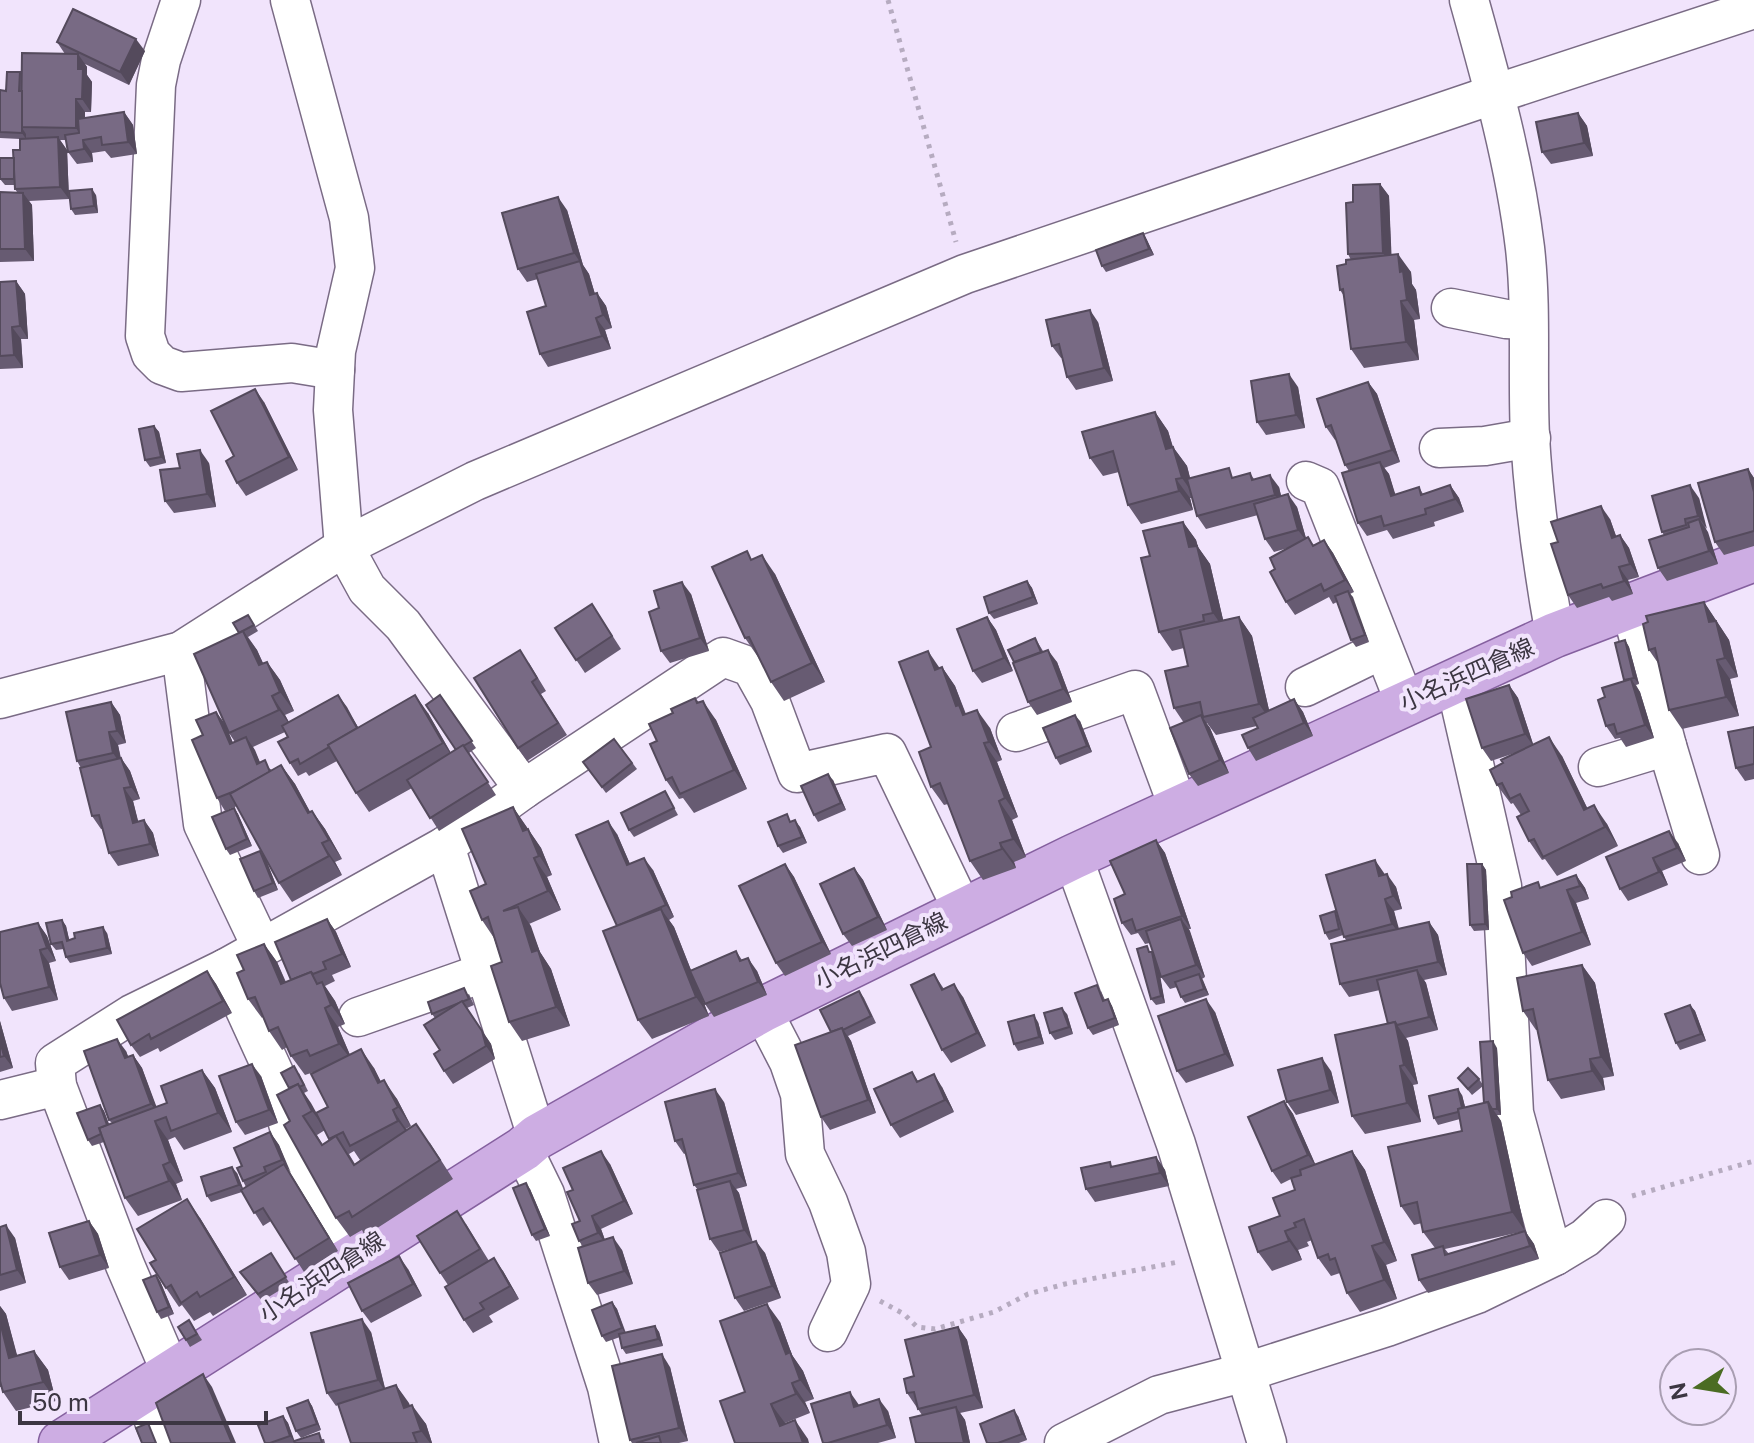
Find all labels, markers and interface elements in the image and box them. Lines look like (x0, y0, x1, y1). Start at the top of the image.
street label: 小名浜四倉線 (1395, 632, 1538, 716)
street label: 小名浜四倉線 (810, 906, 951, 994)
street label: 小名浜四倉線 (253, 1225, 389, 1327)
north arrow (1658, 1347, 1738, 1427)
scale bar (20, 1375, 266, 1425)
text: N (1664, 1380, 1693, 1402)
text: 50 m (32, 1388, 89, 1416)

